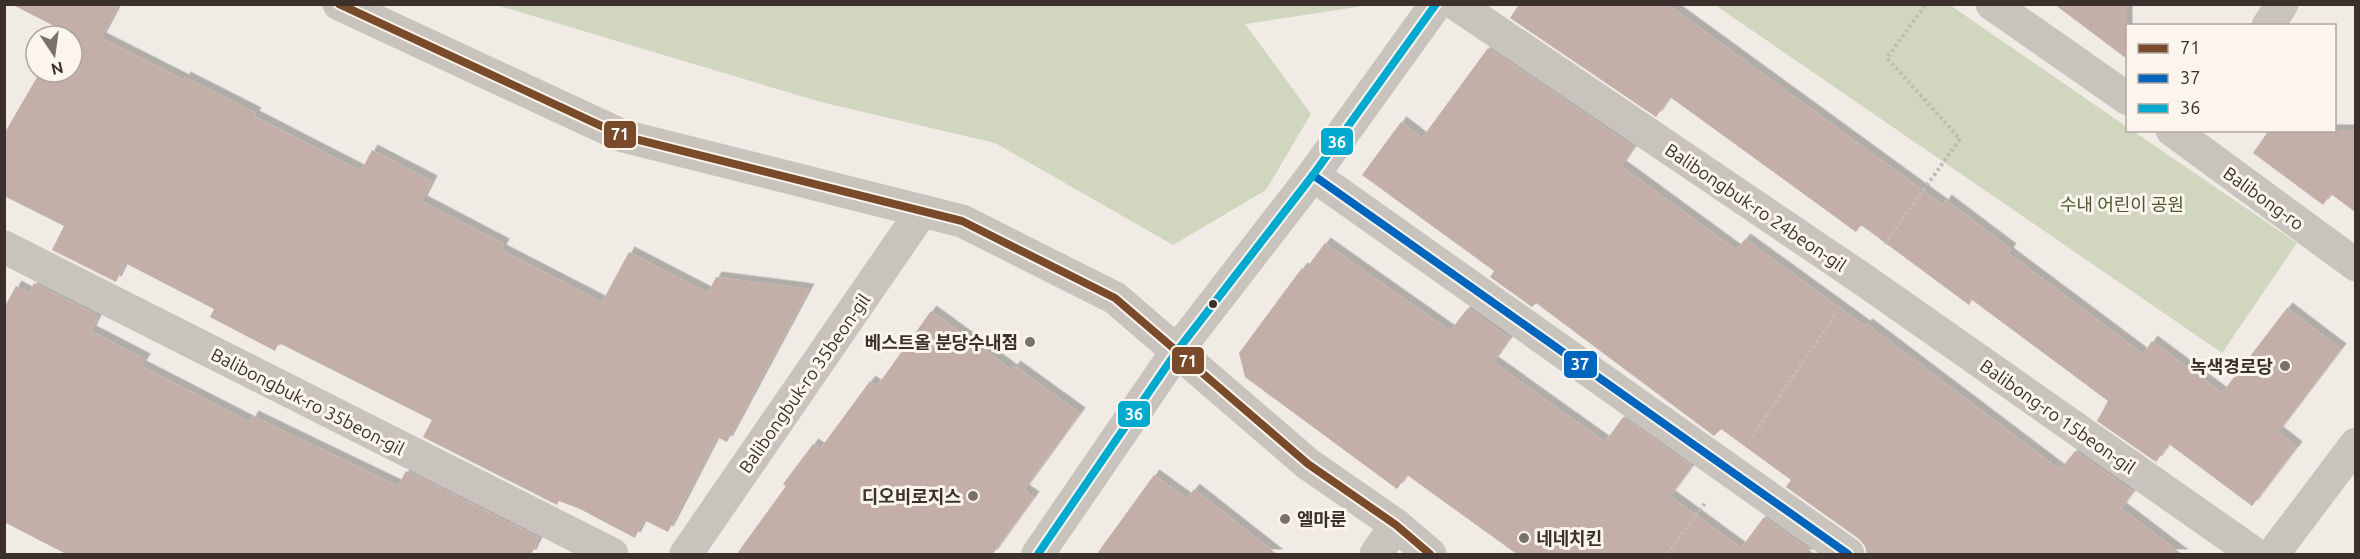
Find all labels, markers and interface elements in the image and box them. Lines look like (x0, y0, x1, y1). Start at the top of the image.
north arrow (24, 24, 84, 84)
legend (2126, 24, 2336, 132)
text: 71 (2180, 37, 2200, 57)
text: N (50, 59, 65, 79)
text: 37 (2180, 67, 2200, 87)
text: 36 (2180, 97, 2200, 117)
line badge: 71 (603, 120, 637, 149)
text: 71 (611, 125, 629, 143)
line badge: 36 (1320, 127, 1354, 156)
text: 36 (1328, 133, 1346, 151)
street label: Balibongbuk-ro 24beon-gil (1662, 139, 1850, 275)
street label: Balibong-ro (2220, 162, 2308, 234)
park label: 수내 어린이 공원 (2060, 194, 2184, 214)
street label: Balibongbuk-ro 35beon-gil (734, 289, 874, 476)
unlabelled marker (1207, 298, 1219, 310)
place label: 베스트올 분당수내점 (865, 332, 1018, 352)
marker: 베스트올 분당수내점 (1023, 335, 1037, 349)
street label: Balibongbuk-ro 35beon-gil (208, 344, 408, 459)
line badge: 71 (1171, 346, 1205, 375)
line badge: 37 (1563, 350, 1598, 379)
text: 71 (1179, 352, 1197, 370)
text: 37 (1571, 355, 1589, 373)
street label: Balibong-ro 15beon-gil (1977, 355, 2139, 477)
place label: 녹색경로당 (2190, 356, 2273, 376)
marker: 녹색경로당 (2278, 359, 2292, 373)
line badge: 36 (1117, 400, 1151, 428)
text: 36 (1125, 405, 1143, 423)
place label: 디오비로지스 (862, 486, 961, 506)
marker: 디오비로지스 (966, 489, 980, 503)
place label: 엘마룬 (1297, 509, 1347, 529)
marker: 엘마룬 (1278, 512, 1292, 526)
place label: 네네치킨 (1536, 528, 1602, 548)
marker: 네네치킨 (1517, 531, 1531, 545)

